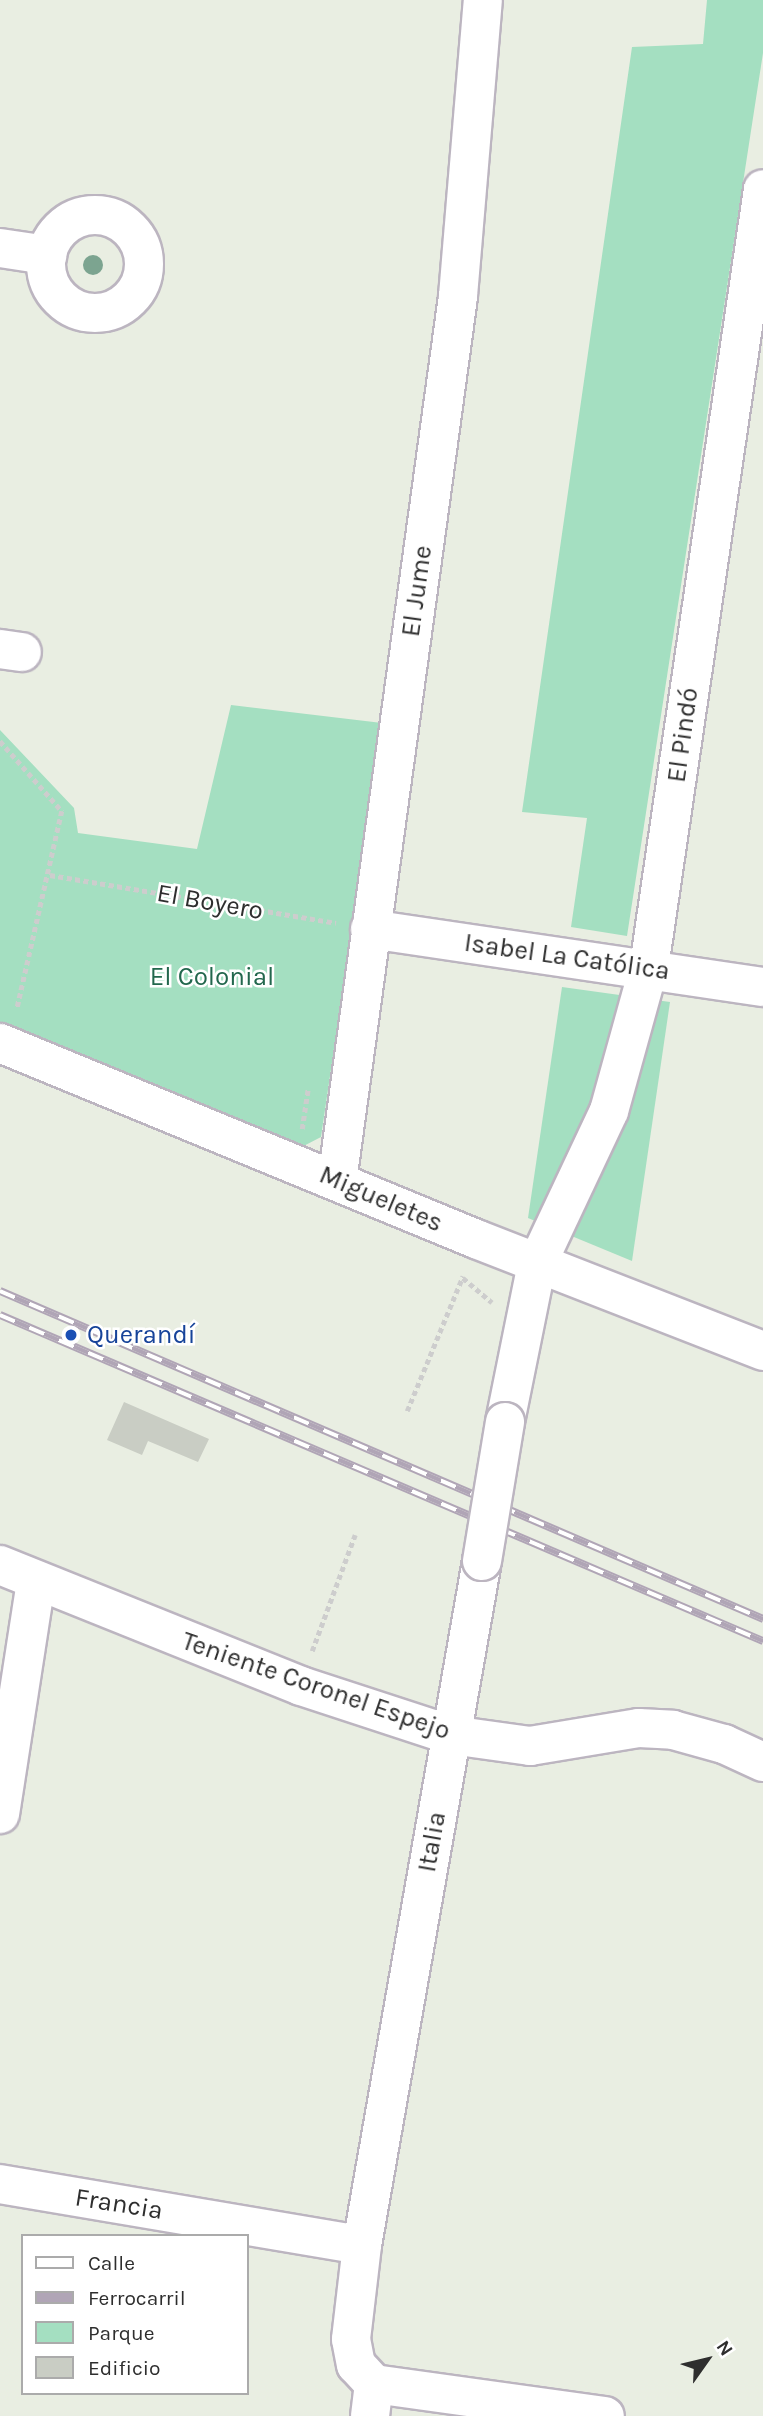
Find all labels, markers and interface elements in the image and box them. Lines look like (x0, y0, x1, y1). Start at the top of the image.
street label: El Jume (395, 543, 439, 639)
street label: El Pindó (661, 686, 705, 784)
street label: El Boyero (154, 877, 266, 927)
street label: Isabel La Católica (462, 927, 672, 987)
park label: El Colonial (150, 961, 274, 993)
street label: Migueletes (315, 1159, 447, 1239)
place label: Querandí (87, 1319, 196, 1351)
marker: Querandí (61, 1325, 81, 1345)
street label: Teniente Coronel Espejo (178, 1625, 454, 1747)
street label: Italia (411, 1809, 453, 1875)
street label: Francia (73, 2182, 165, 2226)
legend (21, 2234, 248, 2395)
text: Calle (88, 2251, 135, 2275)
text: Ferrocarril (88, 2286, 186, 2310)
text: Parque (88, 2321, 155, 2345)
north arrow (672, 2325, 742, 2395)
text: N (711, 2336, 737, 2360)
text: Edificio (88, 2356, 161, 2380)

